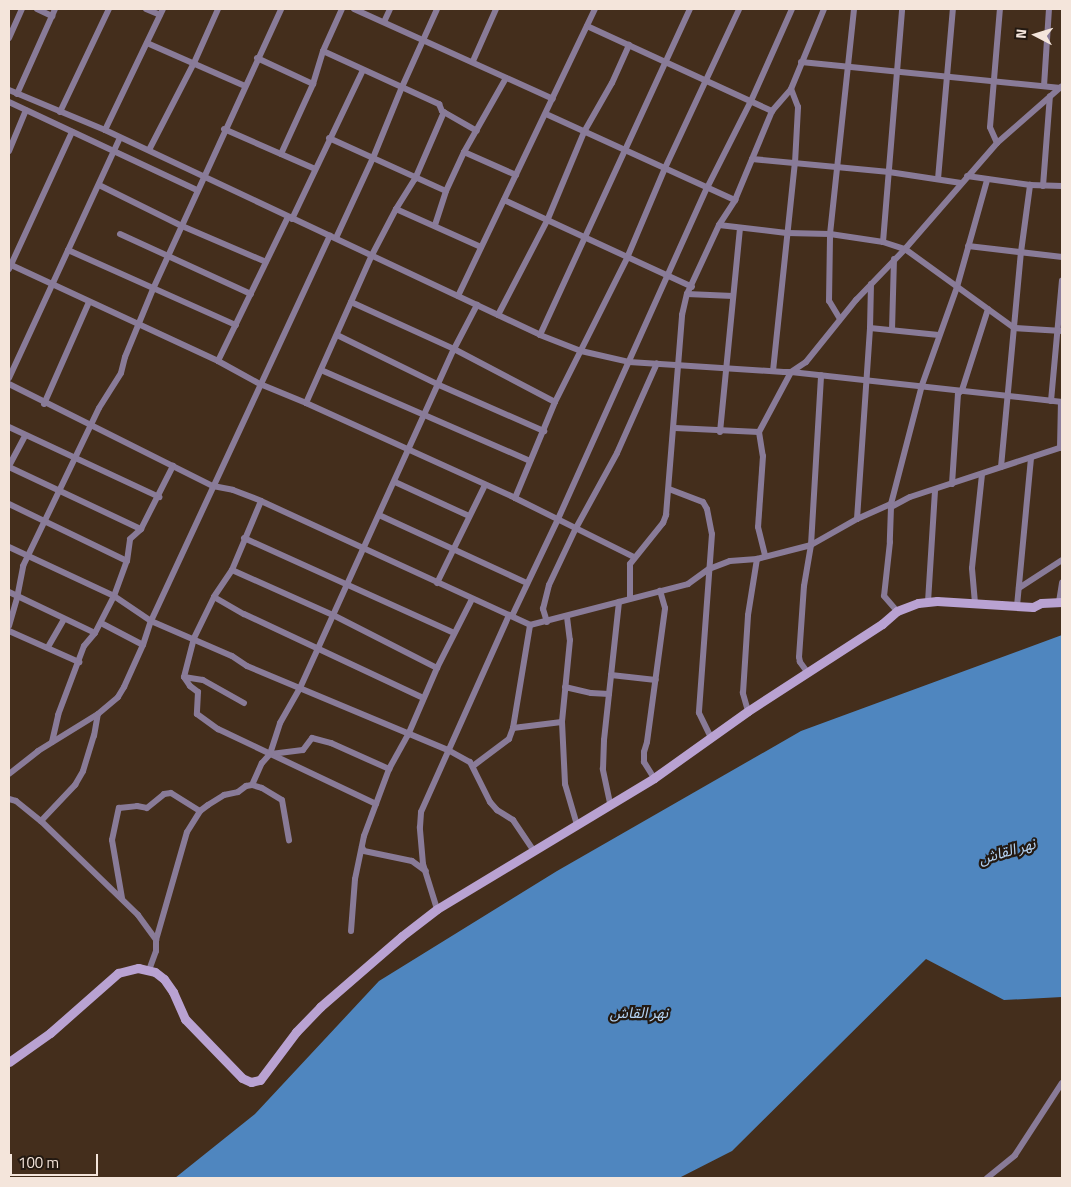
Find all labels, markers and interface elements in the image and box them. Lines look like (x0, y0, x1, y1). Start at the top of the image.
north arrow (1011, 10, 1061, 60)
text: N (1010, 28, 1031, 39)
water label: نهر القاش (977, 834, 1037, 868)
water label: نهر القاش (610, 1004, 668, 1022)
scale bar (12, 1144, 100, 1176)
text: 100 m (18, 1151, 59, 1174)

